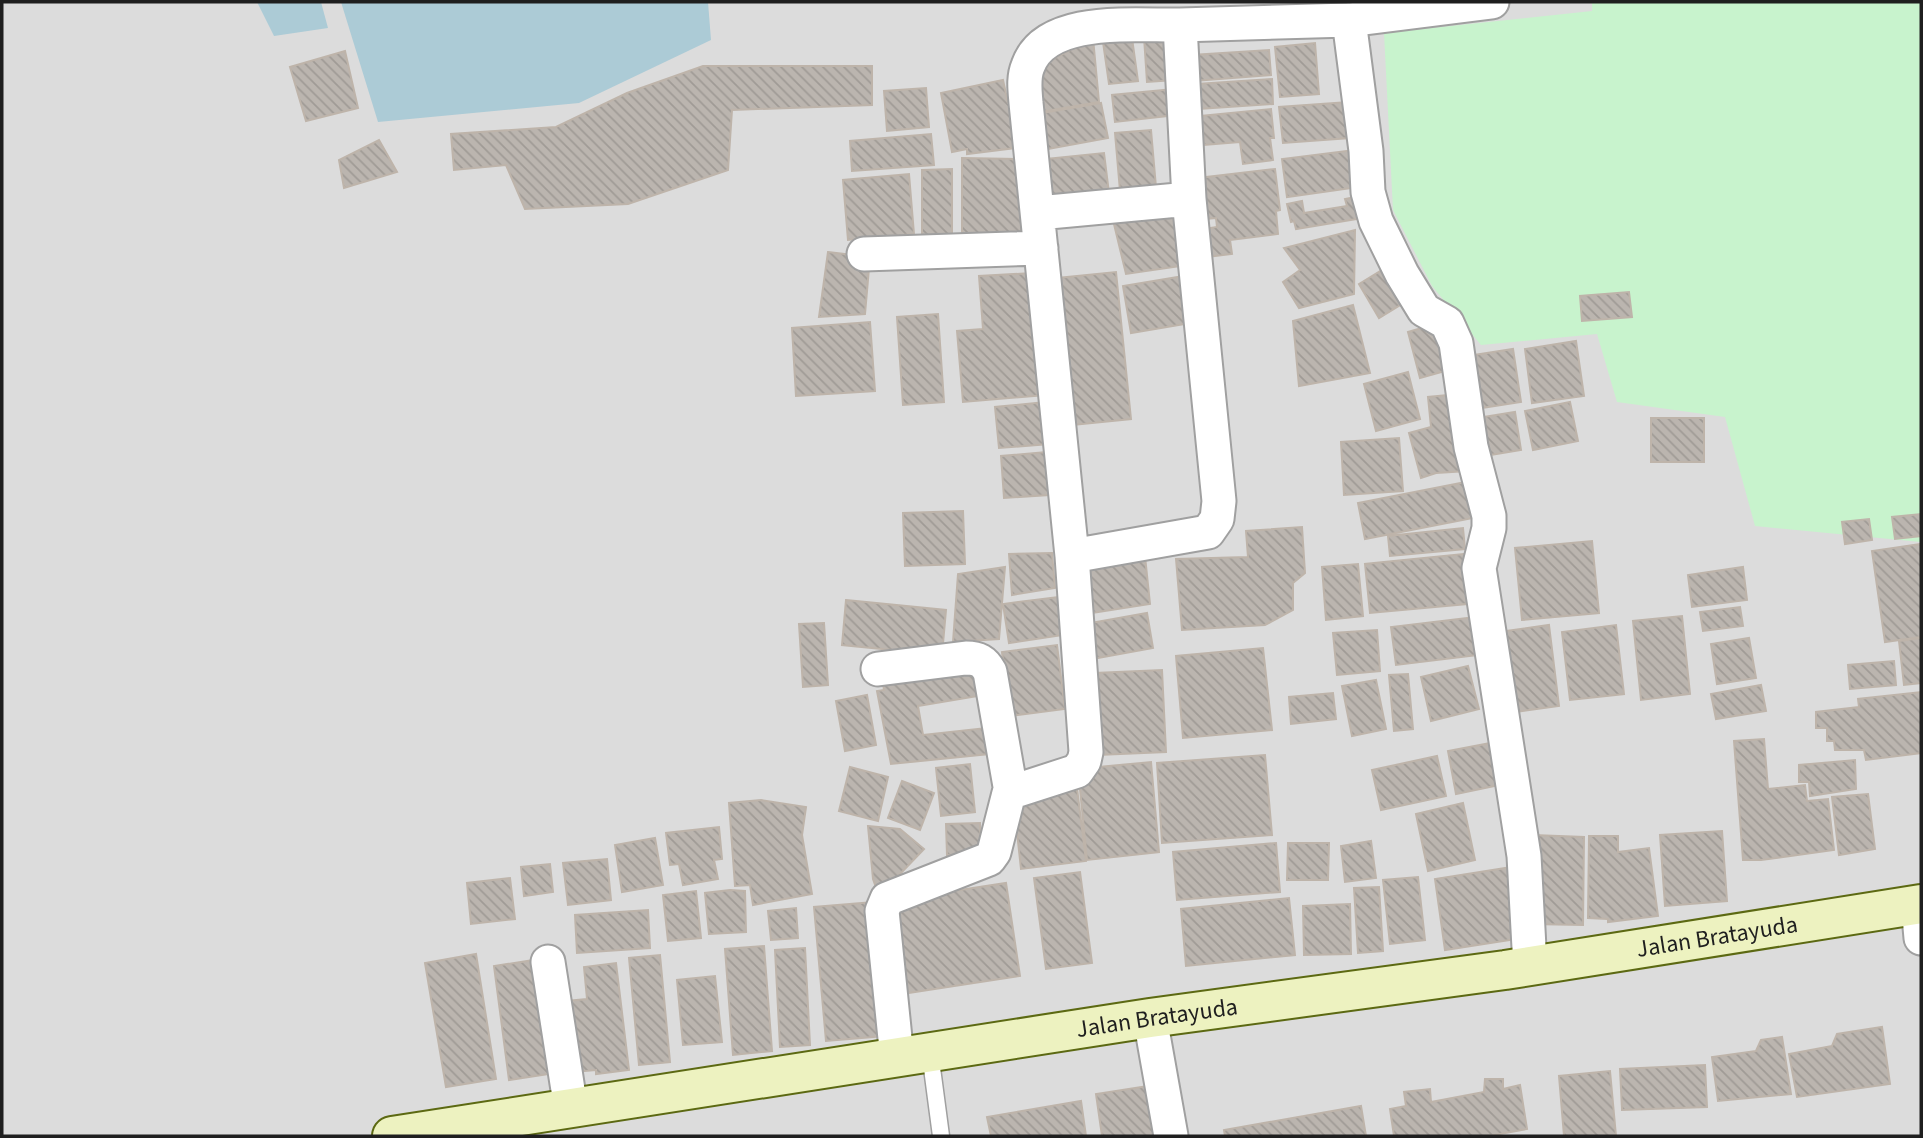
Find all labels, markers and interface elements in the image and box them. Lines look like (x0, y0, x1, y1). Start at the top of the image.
street label: Jalan Bratayuda (1634, 907, 1800, 967)
street label: Jalan Bratayuda (1074, 989, 1240, 1047)

